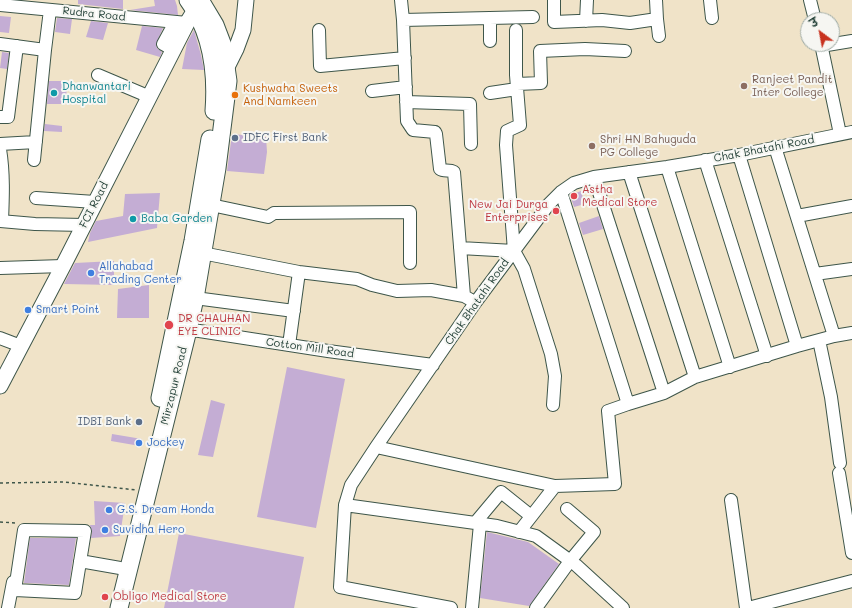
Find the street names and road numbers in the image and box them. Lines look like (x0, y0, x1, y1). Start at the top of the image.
street label: Rudra Road (62, 4, 126, 24)
street label: Chak Bhatahi Road (713, 133, 815, 165)
street label: FCI Road (77, 180, 111, 230)
street label: Chak Bhatahi Road (442, 256, 512, 348)
street label: Cotton Mill Road (265, 335, 355, 361)
street label: Mirzapur Road (158, 346, 190, 426)

